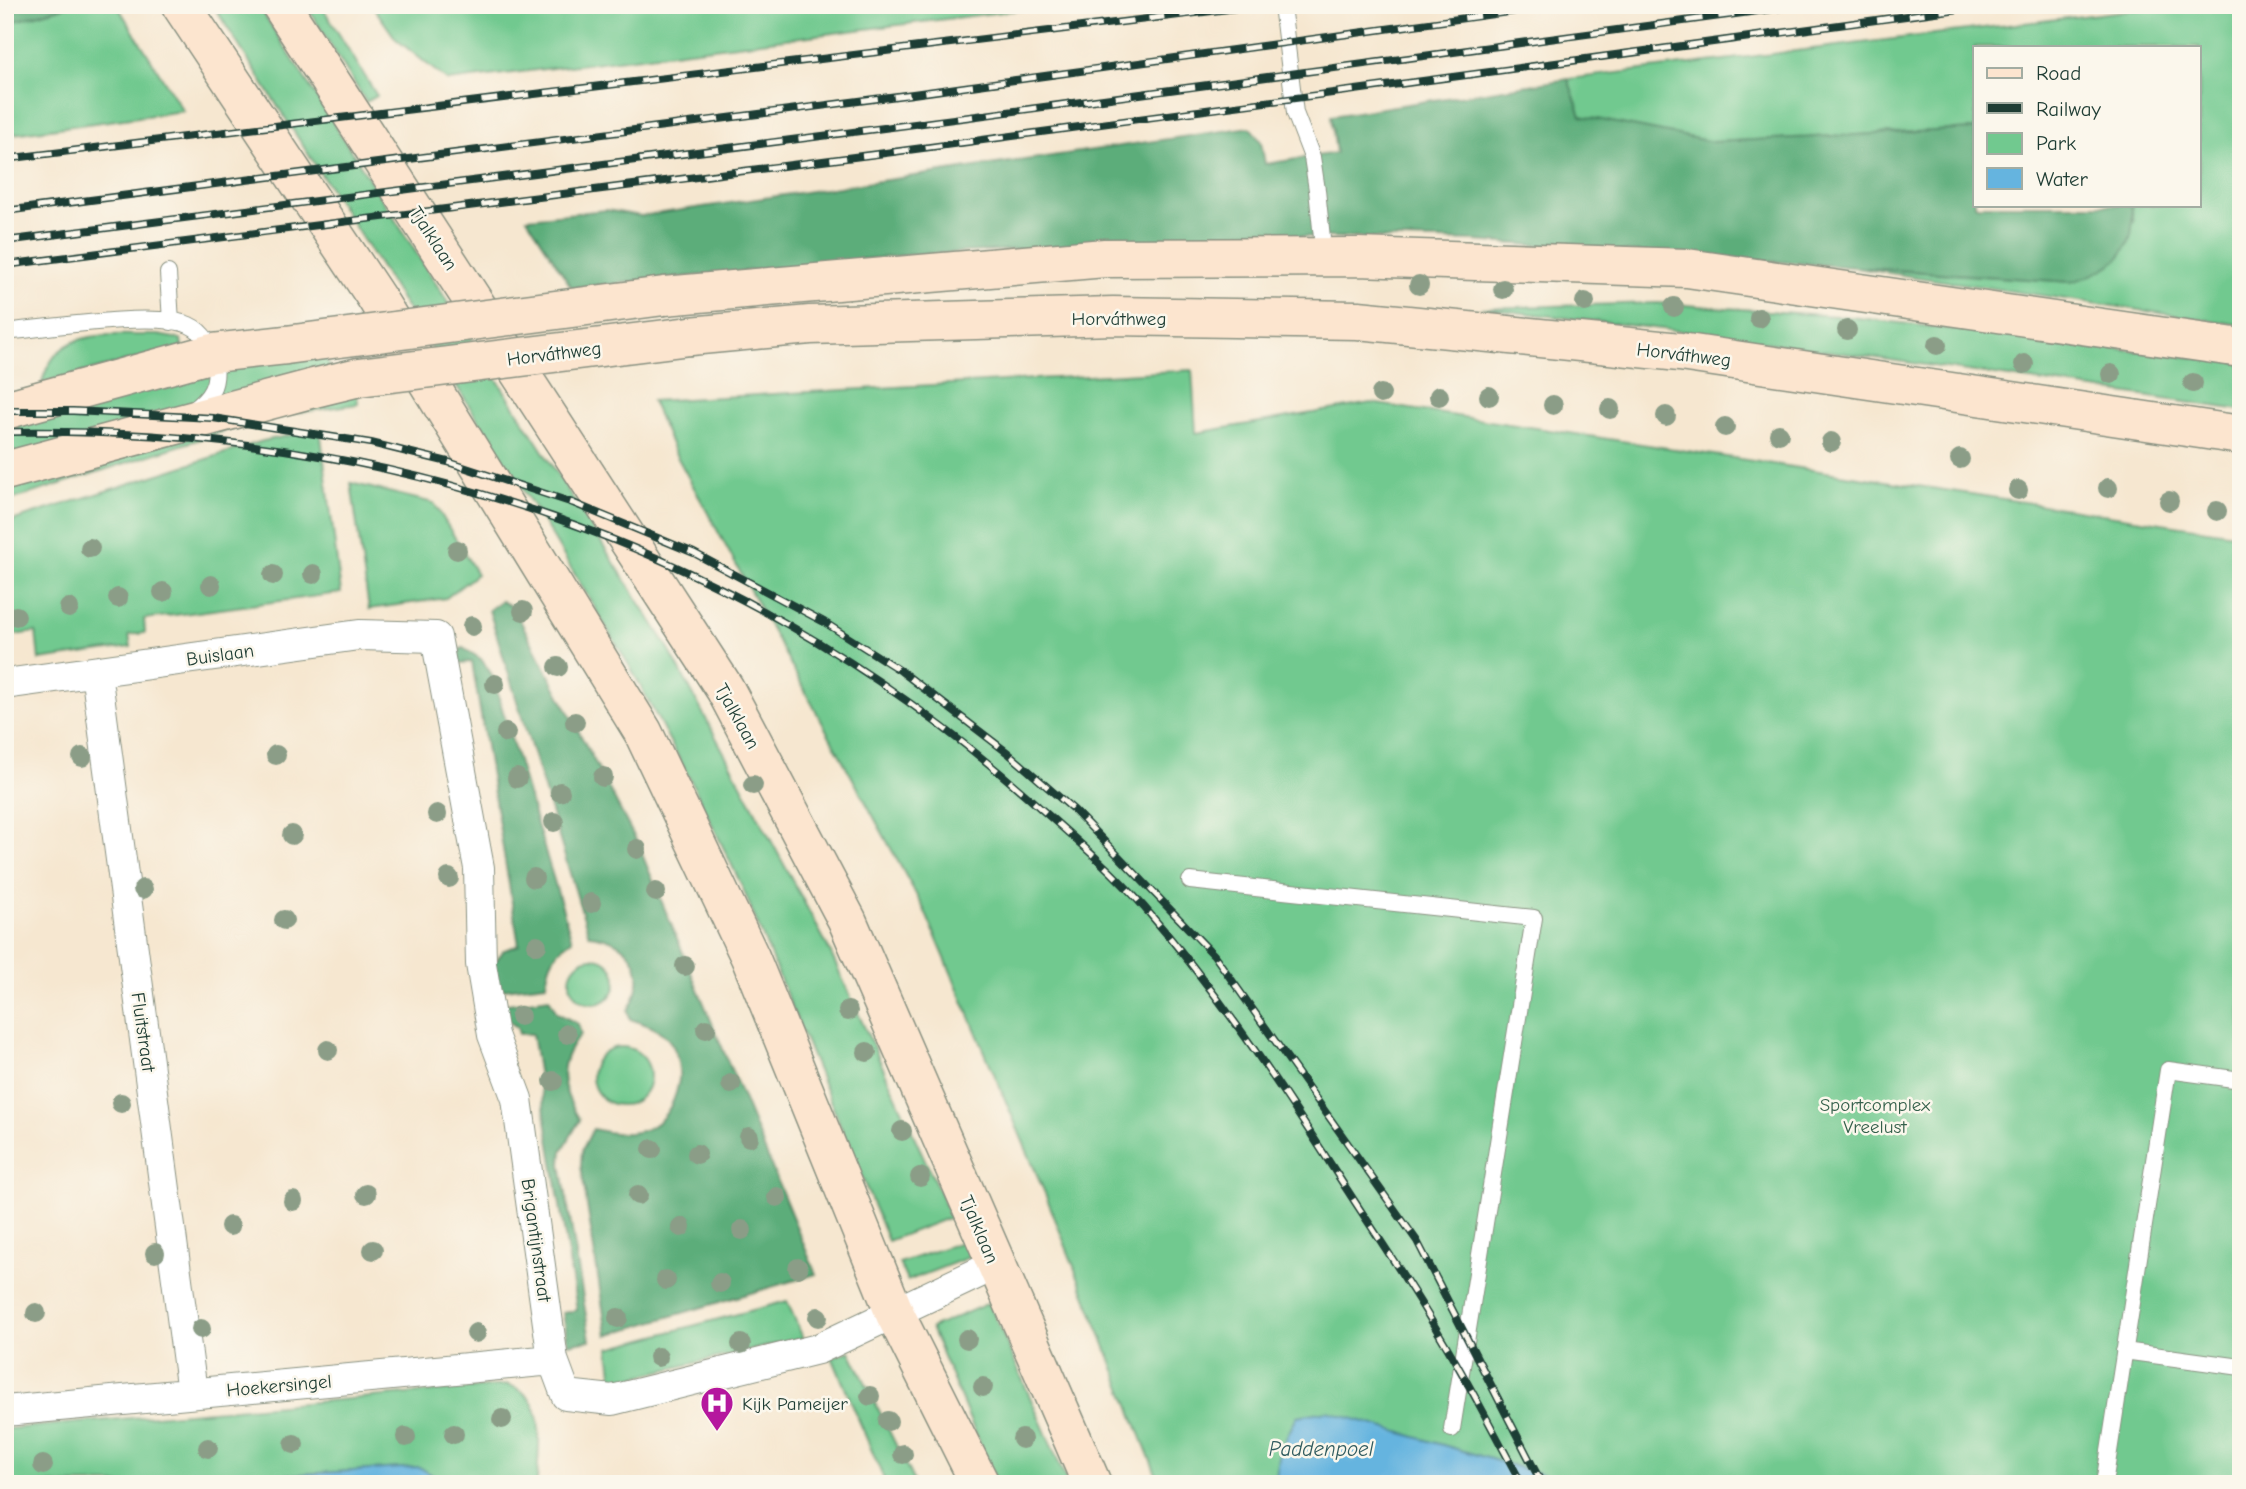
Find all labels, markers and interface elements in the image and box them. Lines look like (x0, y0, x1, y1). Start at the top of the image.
legend (1973, 46, 2200, 206)
text: Road (2036, 61, 2081, 85)
text: Railway (2036, 97, 2101, 121)
text: Park (2036, 131, 2076, 155)
text: Water (2036, 167, 2089, 191)
street label: Tjalklaan (404, 202, 462, 275)
street label: Horváthweg (1072, 308, 1166, 330)
street label: Horváthweg (506, 337, 603, 371)
street label: Horváthweg (1635, 338, 1732, 372)
street label: Buislaan (185, 639, 255, 671)
street label: Tjalklaan (710, 680, 764, 753)
street label: Fluitstraat (127, 991, 160, 1074)
park label: Sportcomplex Vreelust (1820, 1094, 1931, 1138)
street label: Brigantijnstraat (516, 1177, 556, 1304)
street label: Tjalklaan (955, 1192, 1003, 1267)
street label: Hoekersingel (226, 1370, 333, 1402)
hospital icon: Kijk Pameijer (698, 1384, 736, 1433)
place label: Kijk Pameijer (742, 1393, 848, 1415)
water label: Paddenpoel (1269, 1437, 1374, 1461)

